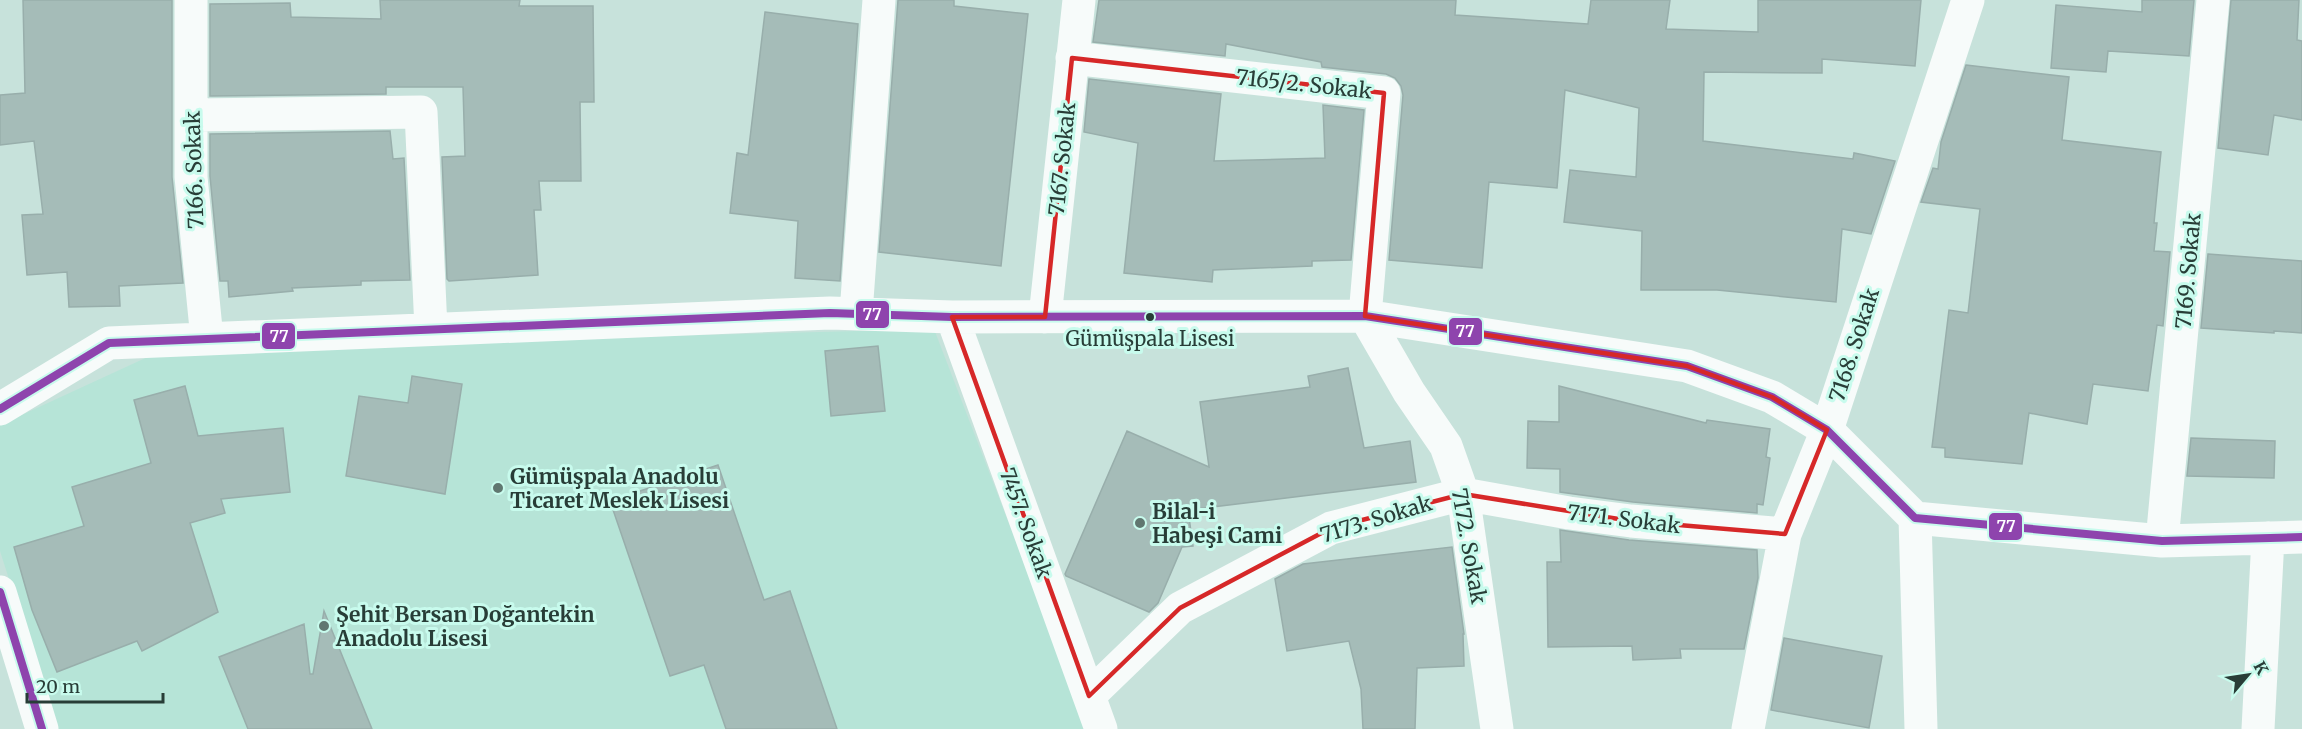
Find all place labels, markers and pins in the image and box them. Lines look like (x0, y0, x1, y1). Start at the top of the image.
marker: Gümüşpala Lisesi (1144, 311, 1156, 323)
place label: Gümüşpala Lisesi (1066, 326, 1234, 351)
place label: Gümüşpala Anadolu Ticaret Meslek Lisesi (510, 463, 729, 514)
marker: Gümüşpala Anadolu Ticaret Meslek Lisesi (491, 481, 505, 495)
place label: Bilal-i Habeşi Cami (1152, 498, 1282, 549)
marker: Bilal-i Habeşi Cami (1133, 516, 1147, 530)
place label: Şehit Bersan Doğantekin Anadolu Lisesi (335, 601, 595, 652)
marker: Şehit Bersan Doğantekin Anadolu Lisesi (317, 619, 331, 633)

